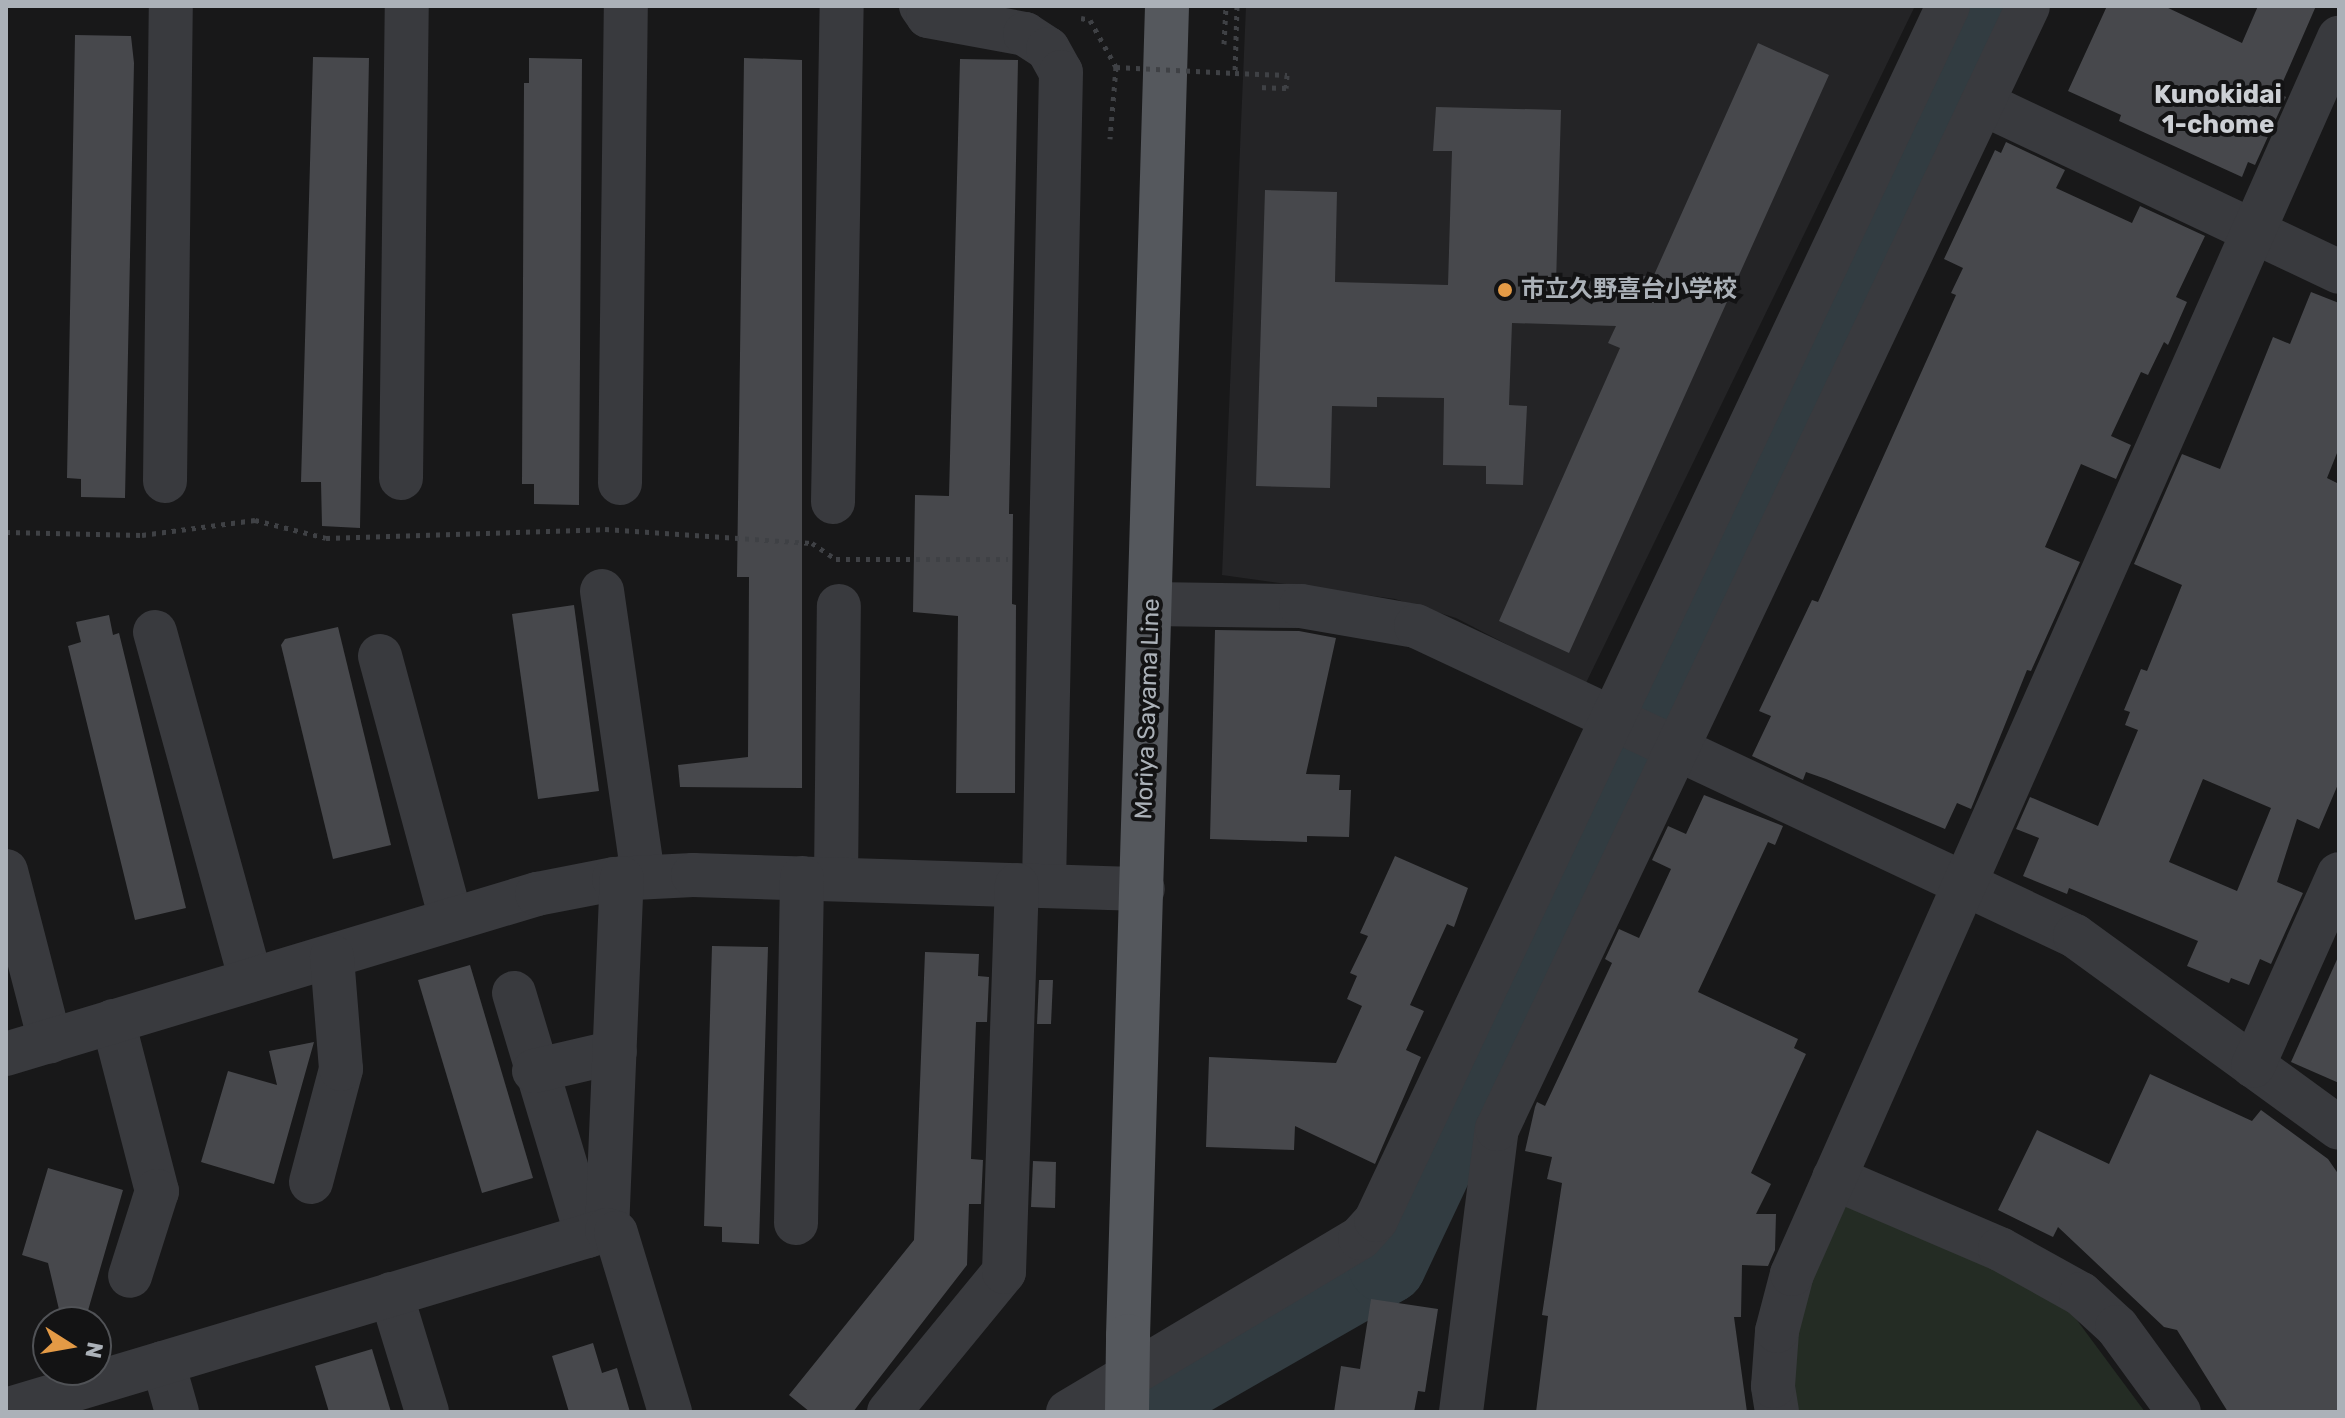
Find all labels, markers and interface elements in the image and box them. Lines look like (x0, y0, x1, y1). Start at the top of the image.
district label: Kunokidai 1-chome (2154, 79, 2282, 140)
place label: 市立久野喜台小学校 (1521, 276, 1737, 304)
marker: 市立久野喜台小学校 (1496, 281, 1514, 299)
street label: Moriya Sayama Line (1130, 598, 1166, 820)
north arrow (32, 1306, 112, 1386)
text: N (79, 1340, 109, 1361)

